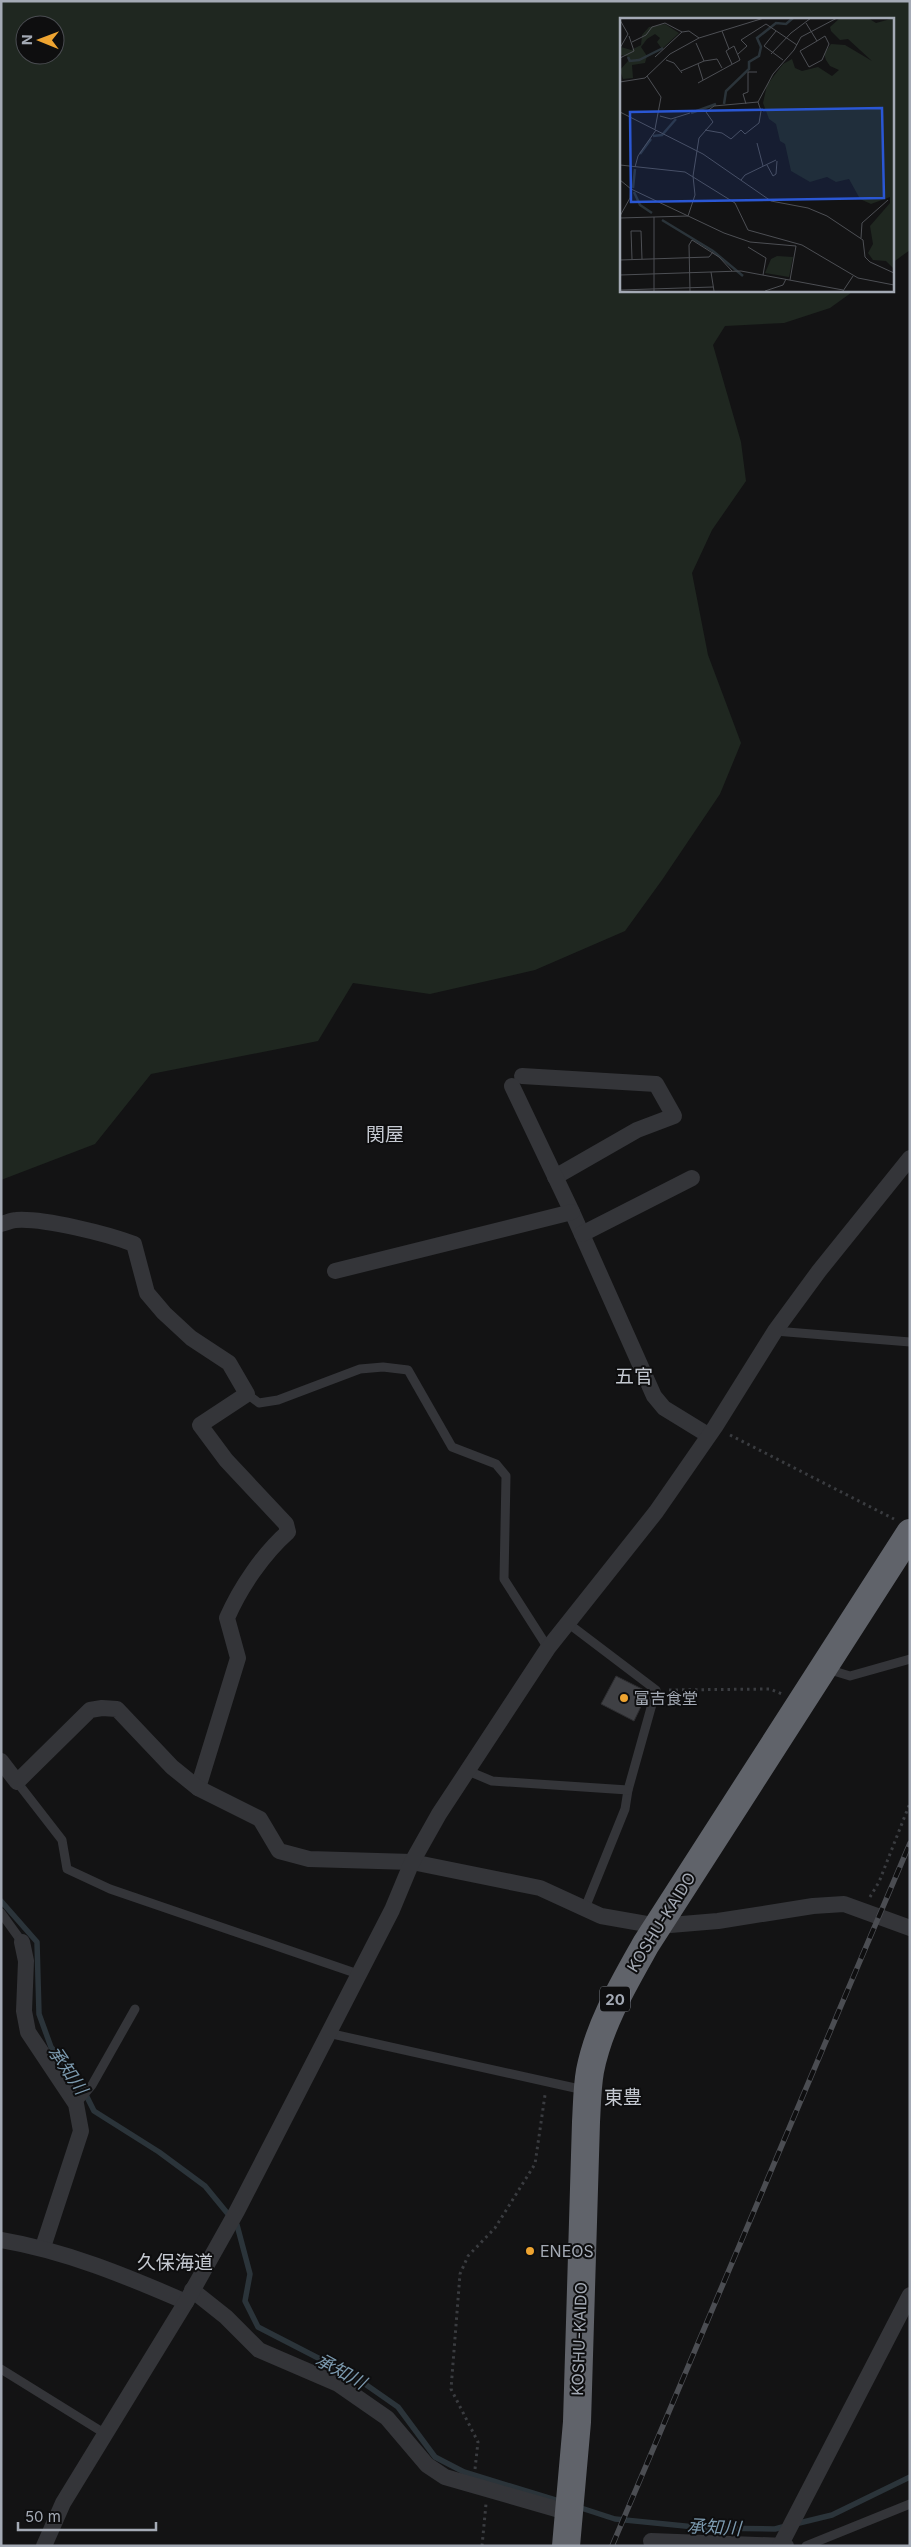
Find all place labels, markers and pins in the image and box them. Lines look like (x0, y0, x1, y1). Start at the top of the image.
place label: 富吉食堂 (634, 1688, 698, 1708)
marker: 富吉食堂 (618, 1692, 630, 1704)
place label: ENEOS (540, 2241, 594, 2261)
marker: ENEOS (524, 2245, 536, 2257)

